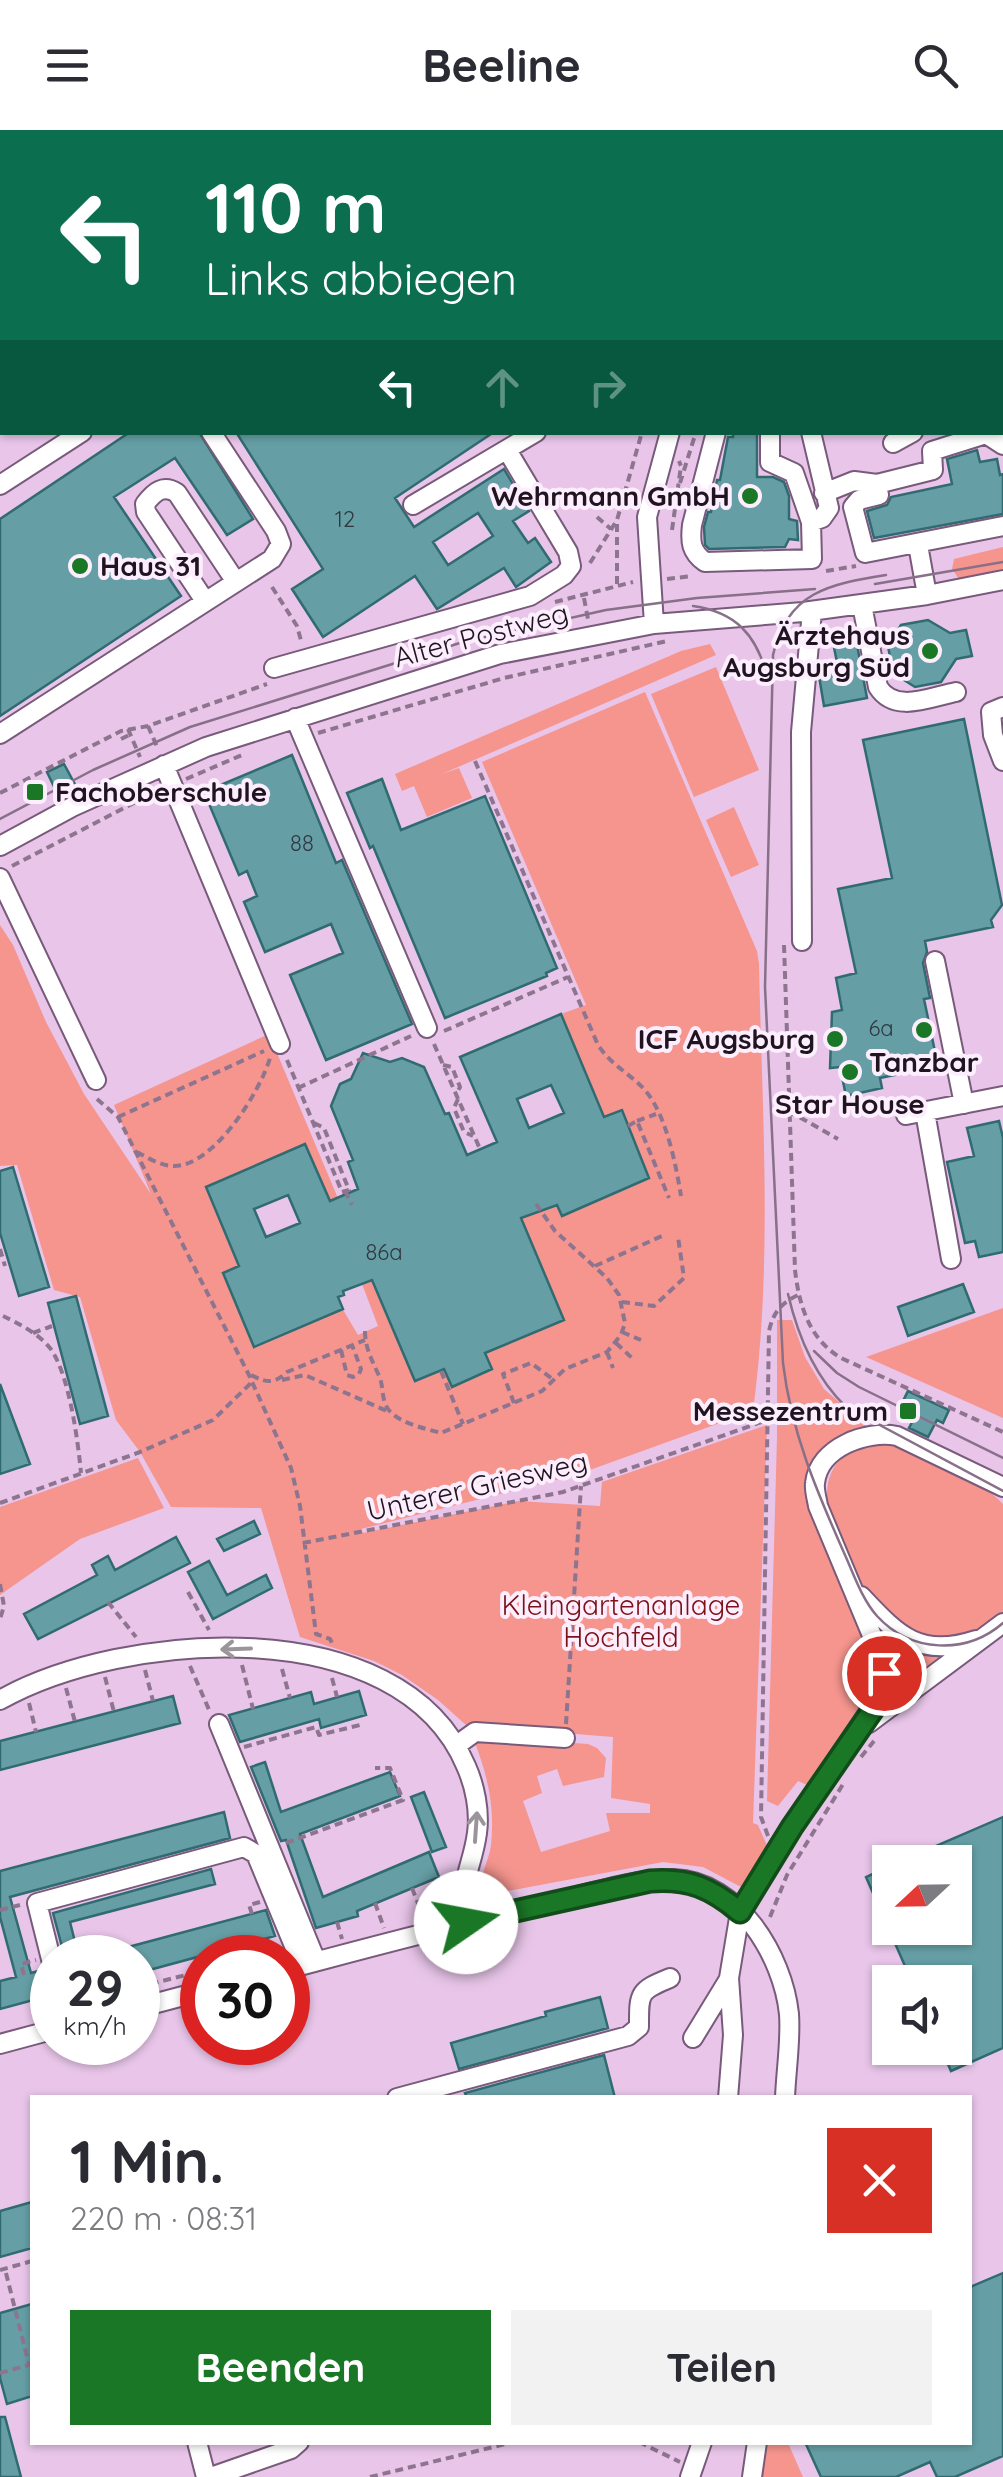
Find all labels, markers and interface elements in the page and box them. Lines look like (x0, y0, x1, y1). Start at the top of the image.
text: Beeline (422, 37, 581, 93)
icon: menu (40, 38, 95, 93)
icon: search (908, 38, 963, 93)
text: 110 m (205, 163, 387, 251)
icon: left (40, 170, 170, 300)
text: Links abbiegen (205, 250, 517, 306)
icon: left (370, 360, 425, 415)
icon: ahead (475, 360, 530, 415)
icon: right (580, 360, 635, 415)
place label: Wehrmann GmbH (491, 478, 730, 513)
marker: Wehrmann GmbH (739, 485, 761, 507)
house number: 12 (335, 505, 355, 533)
place label: Haus 31 (100, 548, 201, 583)
marker: Haus 31 (69, 555, 91, 577)
street label: Alter Postweg (390, 594, 572, 675)
place label: Ärztehaus Augsburg Süd (723, 617, 910, 684)
marker: Ärztehaus Augsburg Süd (919, 640, 941, 662)
place label: Fachoberschule (55, 774, 267, 809)
marker: Fachoberschule (24, 781, 46, 803)
house number: 88 (290, 829, 314, 857)
house number: 6a (868, 1014, 894, 1042)
marker: Tanzbar (913, 1019, 935, 1041)
place label: ICF Augsburg (638, 1021, 815, 1056)
marker: ICF Augsburg (824, 1028, 846, 1050)
place label: Tanzbar (869, 1044, 979, 1079)
marker: Star House (839, 1061, 861, 1083)
place label: Star House (775, 1086, 925, 1121)
house number: 86a (365, 1238, 403, 1266)
place label: Messezentrum (693, 1393, 888, 1428)
marker: Messezentrum (897, 1400, 919, 1422)
street label: Unterer Griesweg (363, 1443, 591, 1528)
park label: Kleingartenanlage Hochfeld (502, 1587, 740, 1654)
pin (842, 1631, 927, 1716)
one-way arrow (221, 1639, 253, 1658)
icon: arrive (857, 1646, 912, 1701)
one-way arrow (467, 1811, 486, 1843)
north arrow (872, 1845, 972, 1945)
map controls (872, 1845, 972, 2065)
position arrow (414, 1870, 518, 1974)
speed limit sign: 30 (180, 1935, 310, 2065)
text: 29 (67, 1956, 123, 2019)
button: sound (872, 1965, 972, 2065)
text: km/h (63, 2010, 127, 2041)
text: 1 Min. (70, 2123, 224, 2198)
button: close (827, 2128, 932, 2233)
text: 220 m · 08:31 (70, 2198, 257, 2238)
button: Beenden (70, 2310, 491, 2425)
button: Teilen (511, 2310, 932, 2425)

